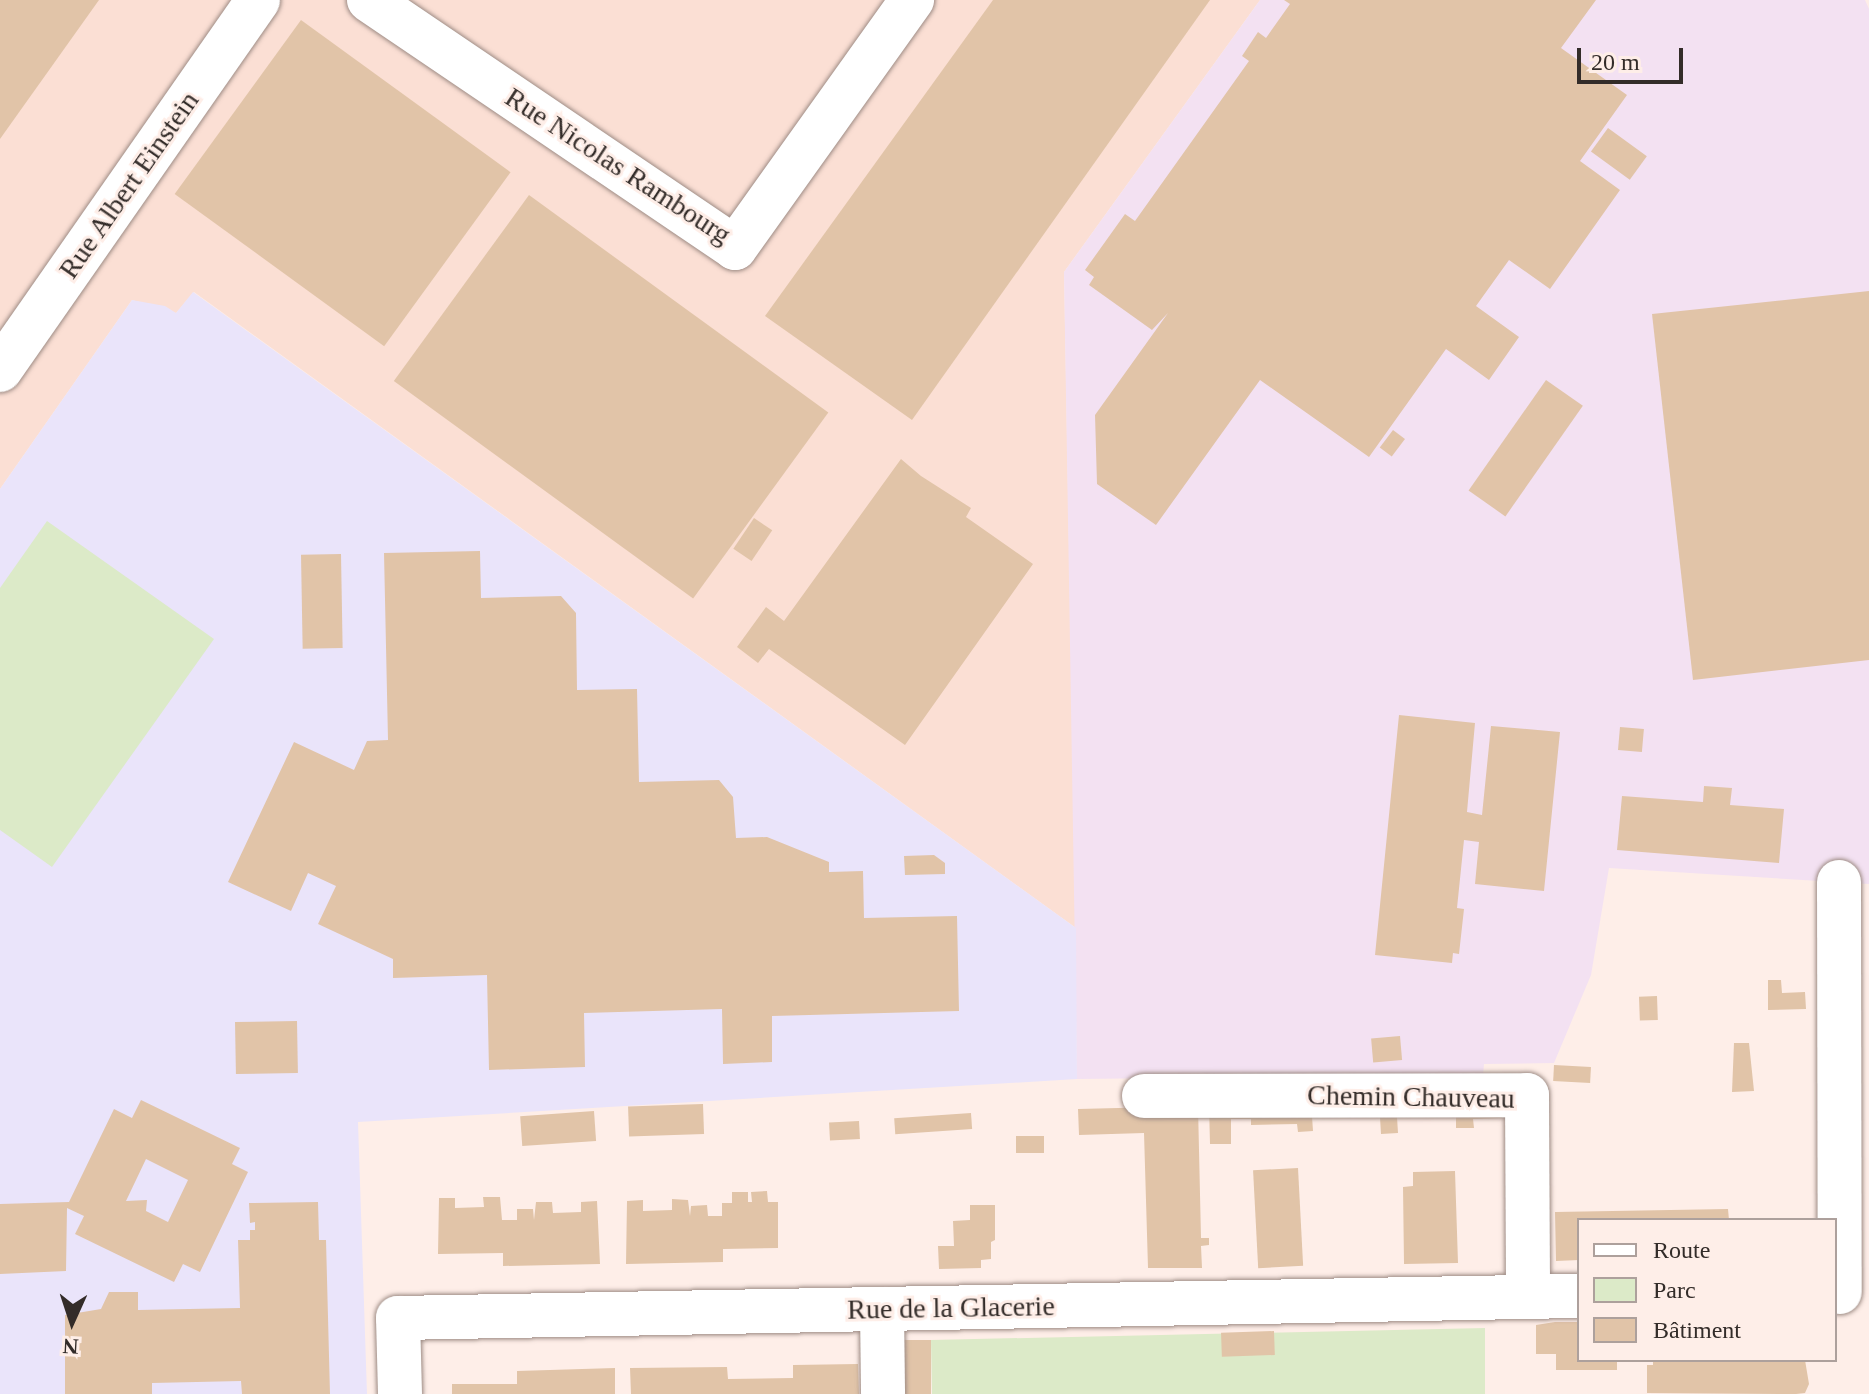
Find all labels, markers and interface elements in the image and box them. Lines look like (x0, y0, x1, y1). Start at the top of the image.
scale bar (1581, 32, 1687, 82)
text: 20 m (1591, 49, 1640, 75)
street label: Rue Nicolas Rambourg (499, 80, 737, 252)
street label: Rue Albert Einstein (51, 84, 207, 286)
street label: Chemin Chauveau (1307, 1078, 1515, 1116)
legend (1577, 1218, 1837, 1362)
text: Route (1653, 1237, 1710, 1263)
text: Parc (1653, 1277, 1696, 1303)
north arrow (32, 1282, 112, 1362)
street label: Rue de la Glacerie (847, 1289, 1055, 1327)
text: Bâtiment (1653, 1317, 1741, 1343)
text: N (62, 1334, 79, 1359)

